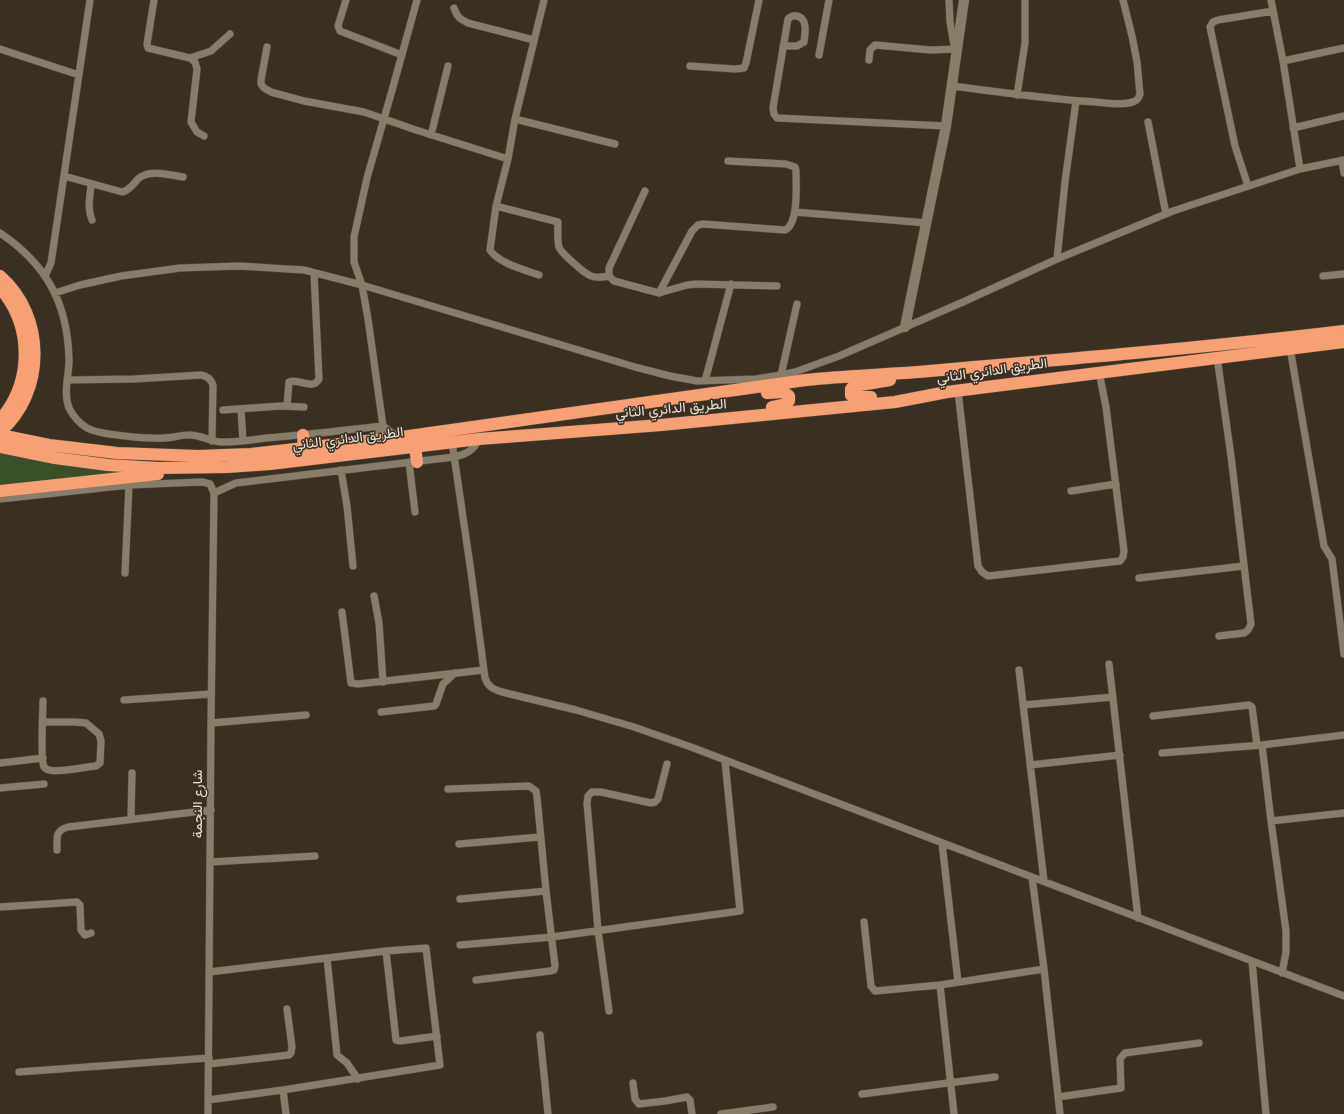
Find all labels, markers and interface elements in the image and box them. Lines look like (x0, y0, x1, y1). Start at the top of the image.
street label: الطريق الدائري الثاني (936, 355, 1048, 387)
street label: الطريق الدائري الثاني (615, 396, 727, 422)
street label: الطريق الدائري الثاني (292, 424, 404, 454)
street label: شارع النجمة (190, 770, 206, 838)

